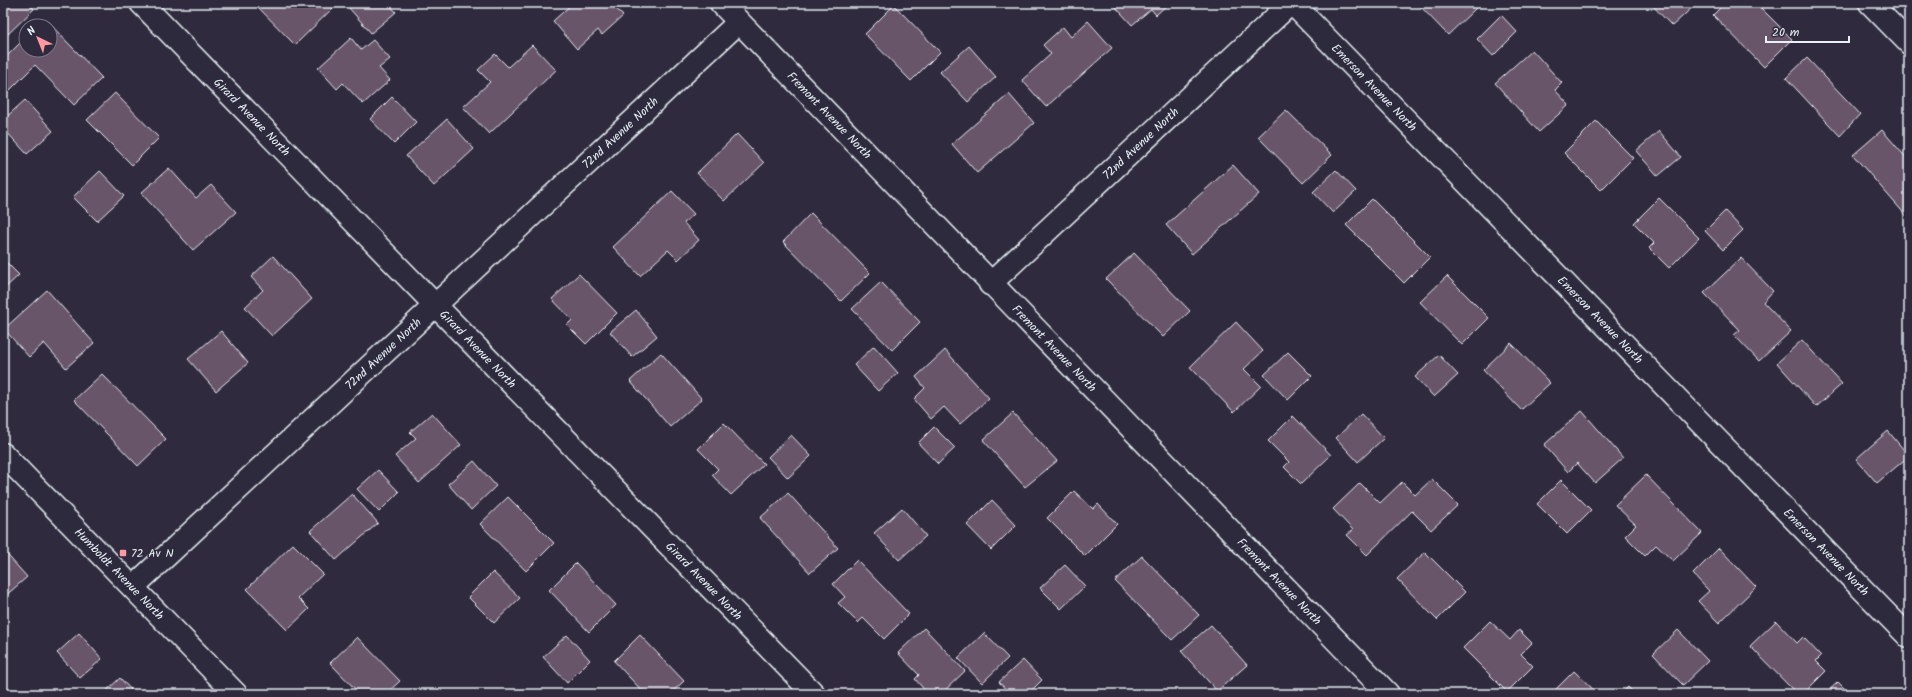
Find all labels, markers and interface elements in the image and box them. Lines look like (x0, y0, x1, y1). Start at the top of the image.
north arrow (18, 18, 58, 58)
scale bar (1766, 18, 1849, 44)
text: N (23, 22, 41, 40)
text: 20 m (1772, 23, 1800, 42)
street label: Emerson Avenue North (1327, 39, 1422, 136)
street label: Fremont Avenue North (782, 67, 876, 163)
street label: Girard Avenue North (209, 73, 295, 161)
street label: 72nd Avenue North (578, 92, 663, 173)
street label: 72nd Avenue North (1098, 103, 1183, 184)
street label: Emerson Avenue North (1553, 271, 1648, 368)
street label: Fremont Avenue North (1007, 300, 1101, 396)
street label: Girard Avenue North (435, 305, 521, 393)
street label: 72nd Avenue North (341, 313, 426, 394)
street label: Emerson Avenue North (1779, 504, 1874, 600)
street label: Humboldt Avenue North (70, 523, 169, 624)
street label: Fremont Avenue North (1232, 533, 1326, 630)
street label: Girard Avenue North (661, 537, 747, 625)
place label: 72 Av N (131, 544, 174, 563)
marker: 72 Av N (118, 548, 128, 558)

